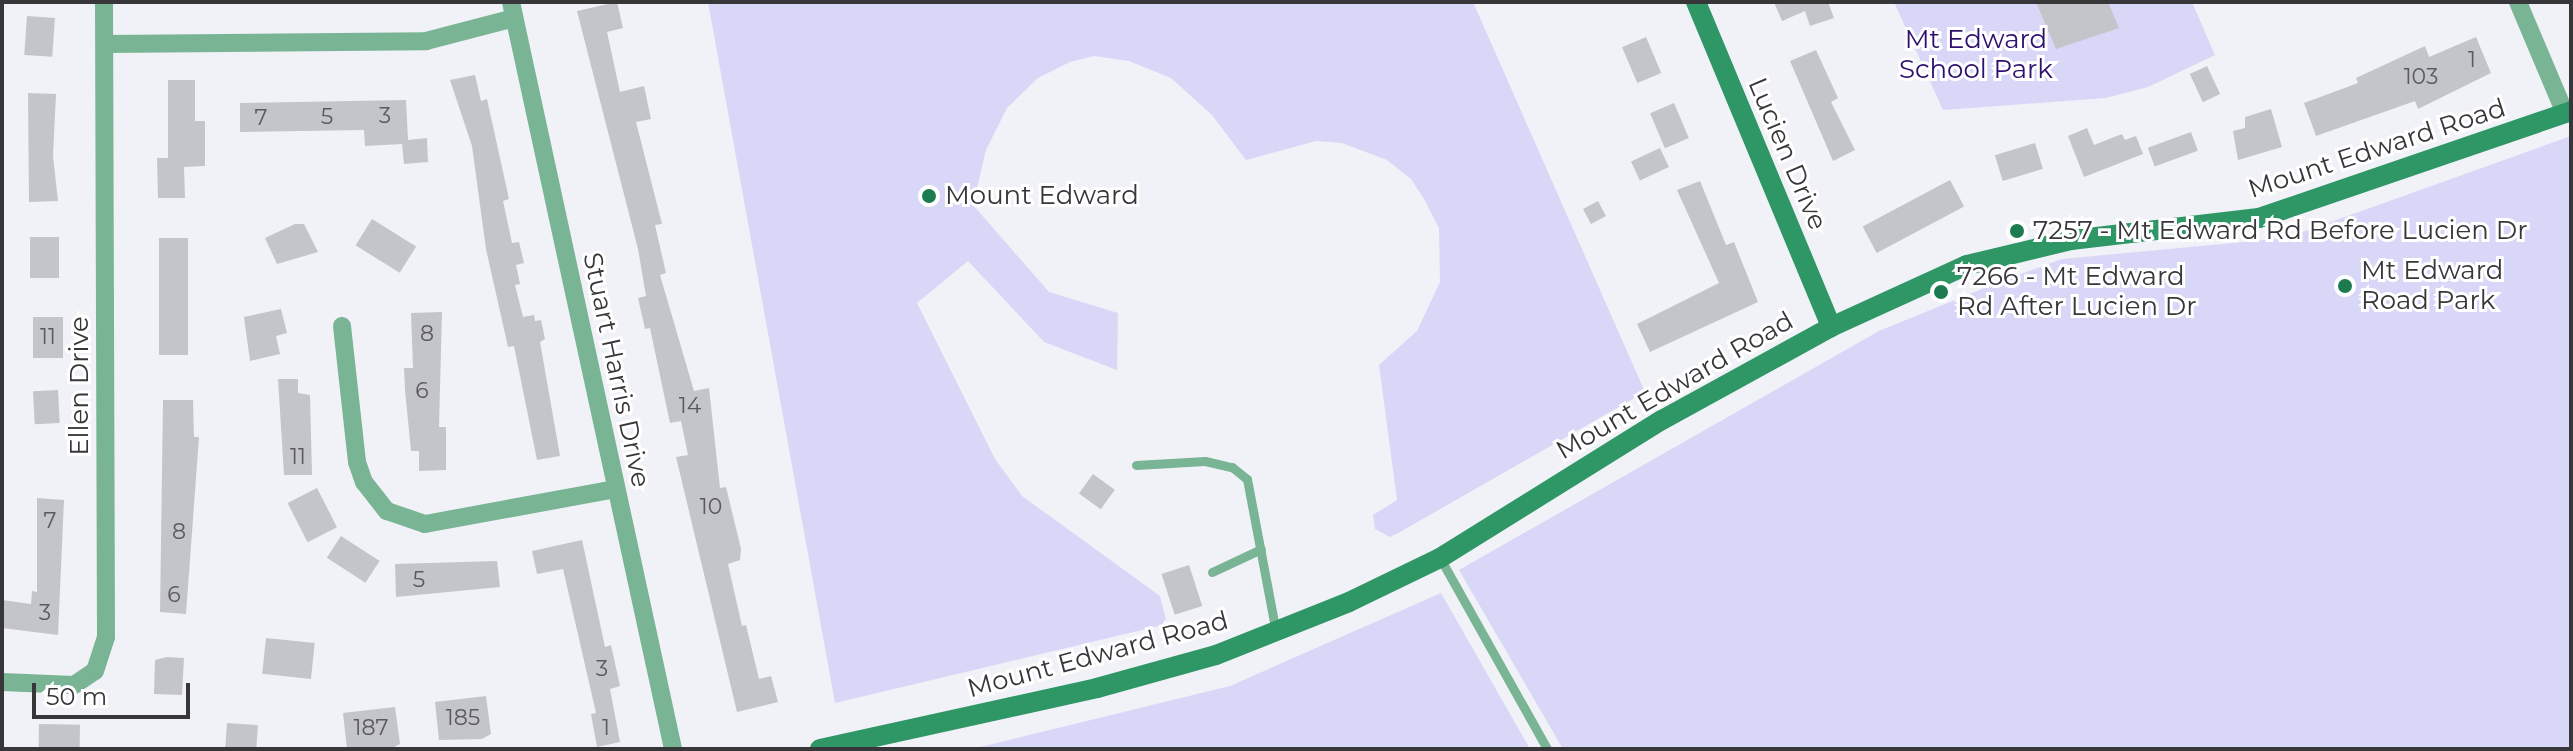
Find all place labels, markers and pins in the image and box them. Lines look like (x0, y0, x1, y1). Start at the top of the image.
place label: Mount Edward (945, 180, 1139, 212)
marker: Mount Edward (920, 187, 938, 205)
place label: 7257 - Mt Edward Rd Before Lucien Dr (2033, 215, 2528, 247)
marker: 7257 - Mt Edward Rd Before Lucien Dr (2008, 222, 2026, 240)
place label: Mt Edward Road Park (2361, 255, 2503, 316)
place label: 7266 - Mt Edward Rd After Lucien Dr (1957, 261, 2197, 322)
marker: Mt Edward Road Park (2336, 277, 2354, 295)
marker: 7266 - Mt Edward Rd After Lucien Dr (1932, 283, 1950, 301)

